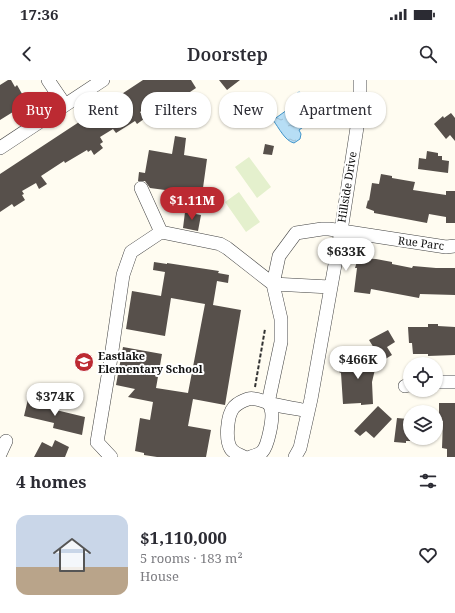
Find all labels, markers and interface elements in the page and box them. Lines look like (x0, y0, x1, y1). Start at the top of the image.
text: 17:36 (20, 4, 58, 24)
text: Doorstep (187, 42, 268, 66)
icon: back (16, 43, 38, 65)
icon: search (417, 43, 439, 65)
chip: Buy (12, 92, 66, 128)
chip: Rent (74, 92, 133, 128)
chip: Filters (141, 92, 211, 128)
chip: New (219, 92, 277, 128)
chip: Apartment (285, 92, 386, 128)
street label: Hillside Drive (333, 150, 360, 224)
pin: $1.11M (159, 187, 225, 221)
text: $1.11M (169, 191, 215, 209)
street label: Rue Parc (397, 232, 445, 253)
pin: $633K (318, 238, 374, 272)
text: $633K (327, 242, 365, 260)
pin: $466K (330, 346, 386, 380)
place label: Eastlake Elementary School (98, 348, 203, 376)
text: $466K (339, 350, 377, 368)
school or university icon: Eastlake Elementary School (73, 351, 95, 373)
map controls (403, 357, 443, 445)
button: locate (403, 357, 443, 397)
pin: $374K (27, 383, 83, 417)
text: $374K (36, 387, 74, 405)
button: layers (403, 405, 443, 445)
text: 4 homes (16, 470, 86, 493)
icon: filters (417, 470, 439, 492)
text: $1,110,000 (140, 526, 227, 549)
icon: home (48, 531, 96, 579)
icon: heart (417, 544, 439, 566)
text: 5 rooms · 183 m² (140, 549, 243, 567)
text: House (140, 567, 179, 585)

